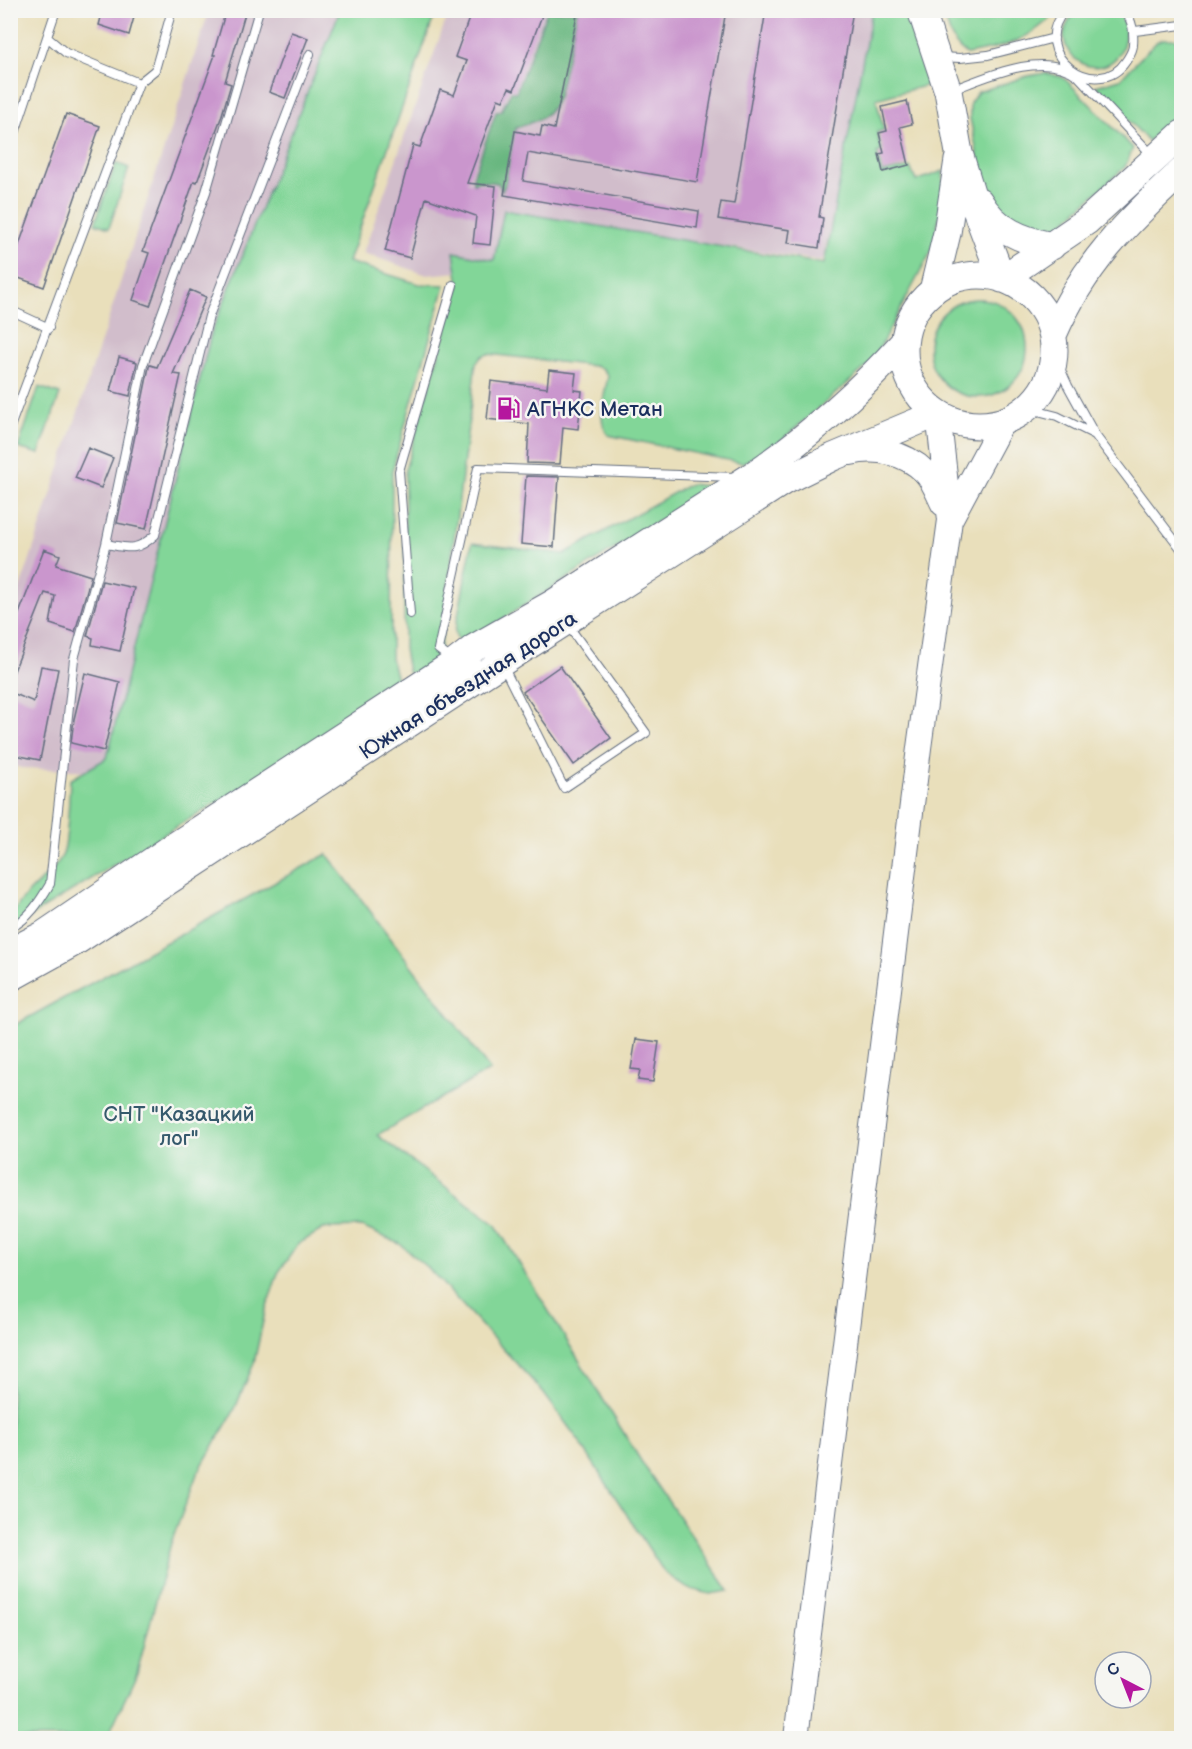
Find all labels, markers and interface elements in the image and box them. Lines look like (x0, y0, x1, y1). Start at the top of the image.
fuel station icon: АГНКС Метан (496, 396, 522, 422)
place label: АГНКС Метан (526, 397, 663, 422)
street label: Южная объездная дорога (355, 605, 582, 765)
park label: СНТ "Казацкий лог" (103, 1102, 255, 1151)
north arrow (1093, 1650, 1153, 1710)
text: С (1103, 1659, 1124, 1681)

